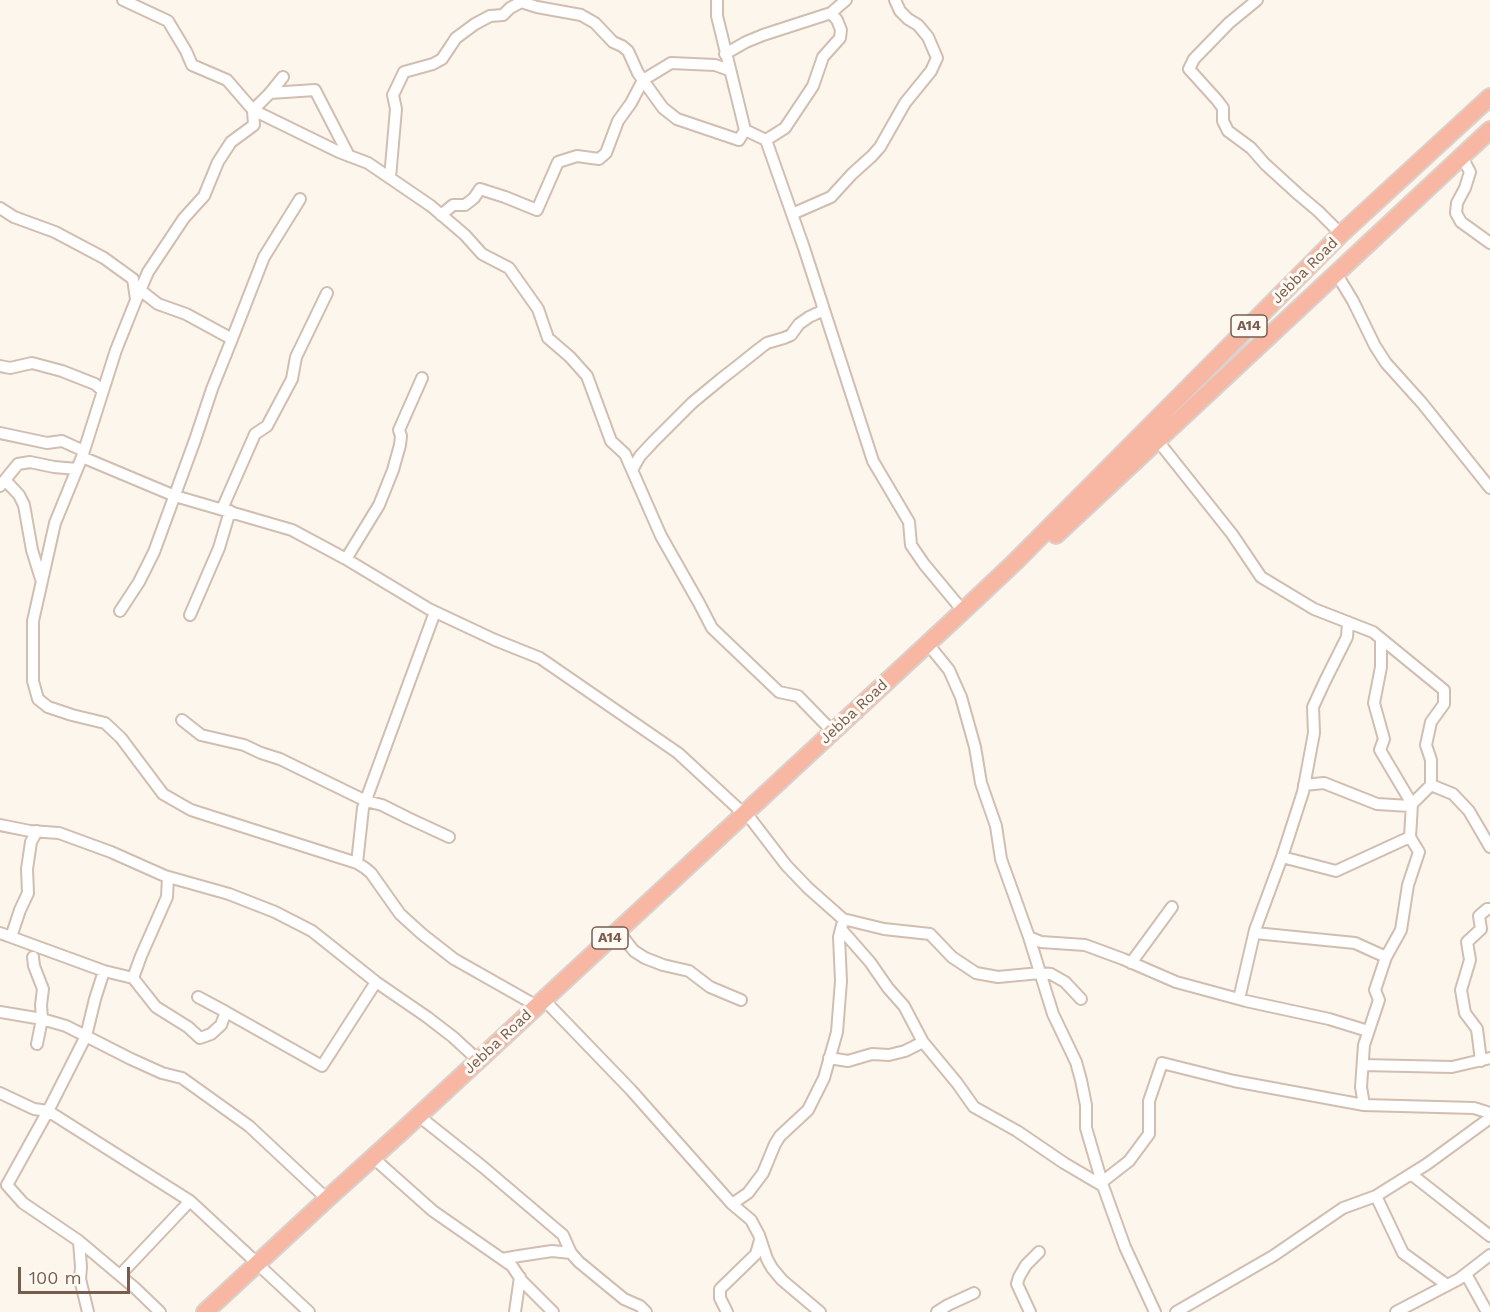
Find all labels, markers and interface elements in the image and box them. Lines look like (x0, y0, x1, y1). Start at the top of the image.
street label: Jebba Road (1268, 234, 1342, 308)
road number: A14 (1231, 315, 1267, 337)
street label: Jebba Road (816, 676, 892, 748)
road number: A14 (592, 927, 628, 949)
street label: Jebba Road (460, 1006, 536, 1078)
scale bar (21, 1255, 134, 1293)
text: 100 m (29, 1267, 82, 1288)

